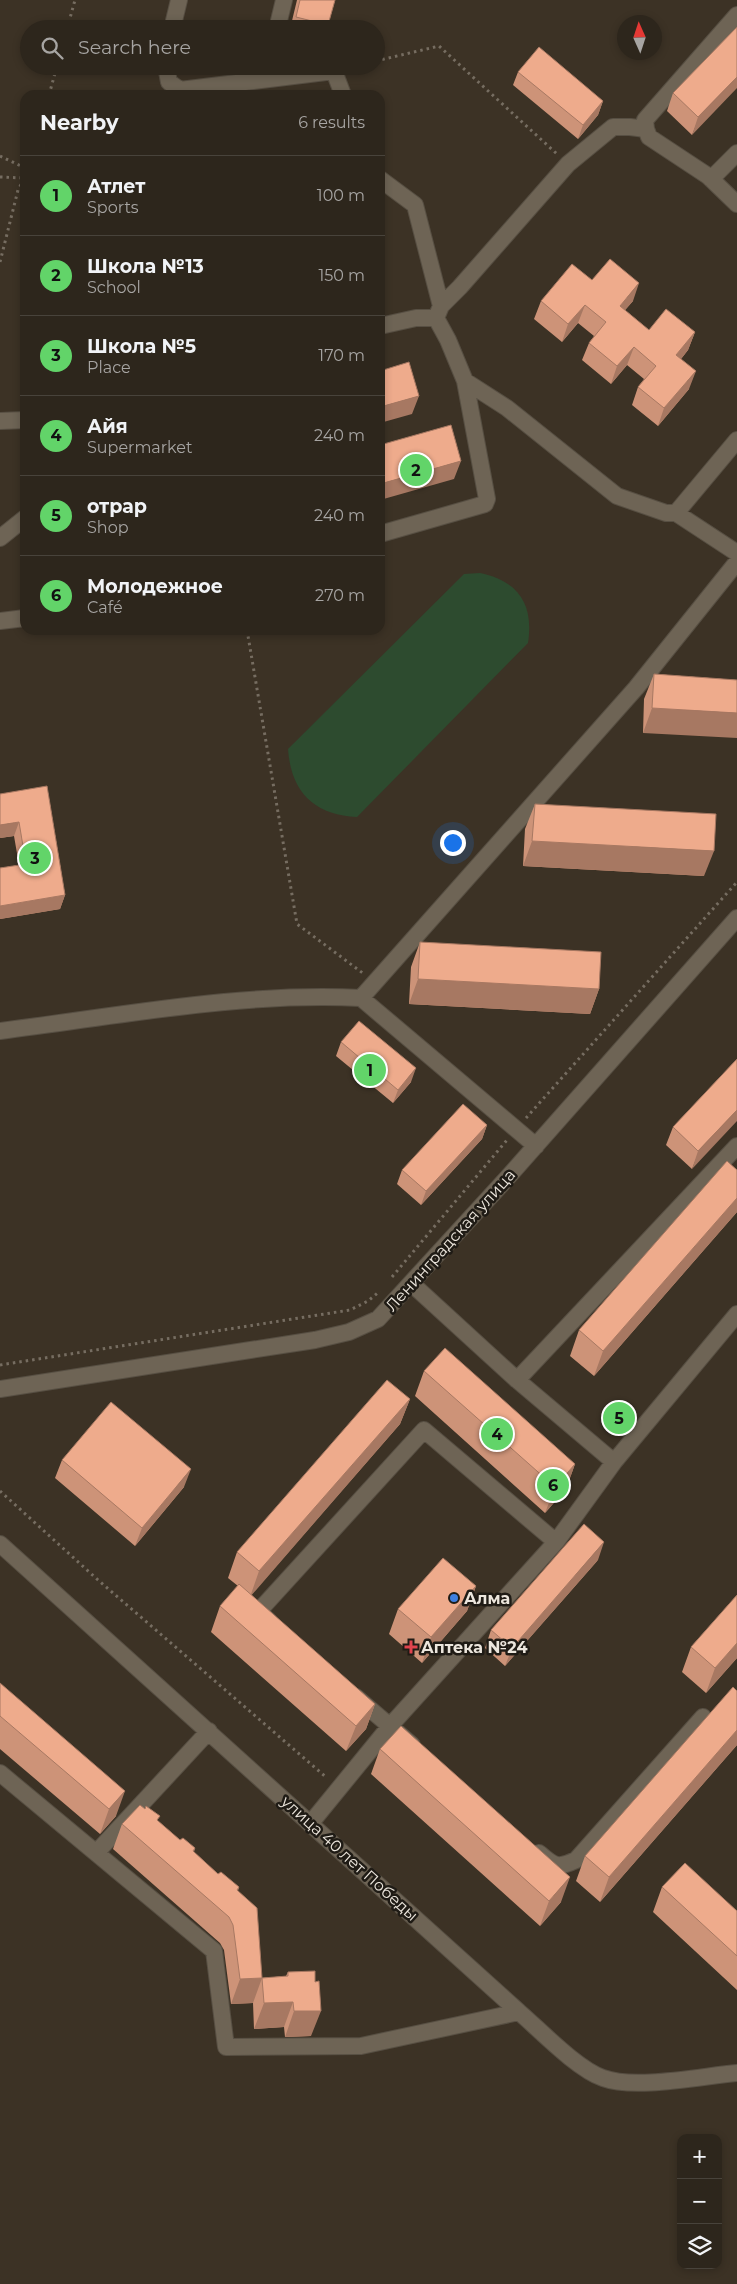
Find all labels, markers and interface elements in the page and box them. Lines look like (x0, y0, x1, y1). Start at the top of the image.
north arrow (617, 15, 662, 60)
search box (20, 20, 385, 75)
icon: search (38, 34, 66, 62)
text: Search here (78, 36, 191, 59)
text: Nearby (40, 110, 119, 135)
text: 6 results (298, 113, 365, 132)
text: Атлет (87, 175, 145, 198)
text: 1 (53, 186, 59, 205)
text: 100 m (317, 186, 365, 205)
text: Sports (87, 198, 139, 217)
text: Школа №13 (87, 255, 204, 278)
text: 2 (51, 266, 61, 285)
text: 150 m (318, 266, 365, 285)
text: School (87, 278, 141, 297)
text: Школа №5 (87, 335, 196, 358)
text: 3 (51, 346, 61, 365)
text: 170 m (318, 346, 365, 365)
text: Place (87, 358, 131, 377)
text: Айя (87, 415, 128, 438)
text: 4 (50, 426, 62, 445)
text: 240 m (314, 426, 365, 445)
text: Supermarket (87, 438, 193, 457)
pin: 2 (400, 451, 432, 489)
text: отрар (87, 495, 147, 518)
text: 5 (51, 506, 61, 525)
text: 240 m (314, 506, 365, 525)
text: Shop (87, 518, 129, 537)
text: Молодежное (87, 575, 223, 598)
text: 6 (51, 586, 61, 605)
text: 270 m (315, 586, 365, 605)
text: Café (87, 598, 123, 617)
your location (440, 830, 466, 856)
pin: 3 (19, 839, 51, 877)
pin: 1 (354, 1051, 386, 1089)
street label: Ленинградская улица (382, 1165, 519, 1315)
pin: 5 (603, 1399, 635, 1437)
pin: 4 (481, 1415, 513, 1453)
pin: 6 (537, 1466, 569, 1504)
place label: Алма (464, 1589, 510, 1608)
marker: Алма (448, 1592, 460, 1604)
place label: Аптека №24 (421, 1638, 528, 1657)
marker: Аптека №24 (405, 1641, 417, 1653)
street label: улица 40 лет Победы (277, 1791, 422, 1925)
map controls (677, 2134, 722, 2269)
button: + (677, 2134, 722, 2179)
button: − (677, 2179, 722, 2224)
button: layers (677, 2224, 722, 2269)

